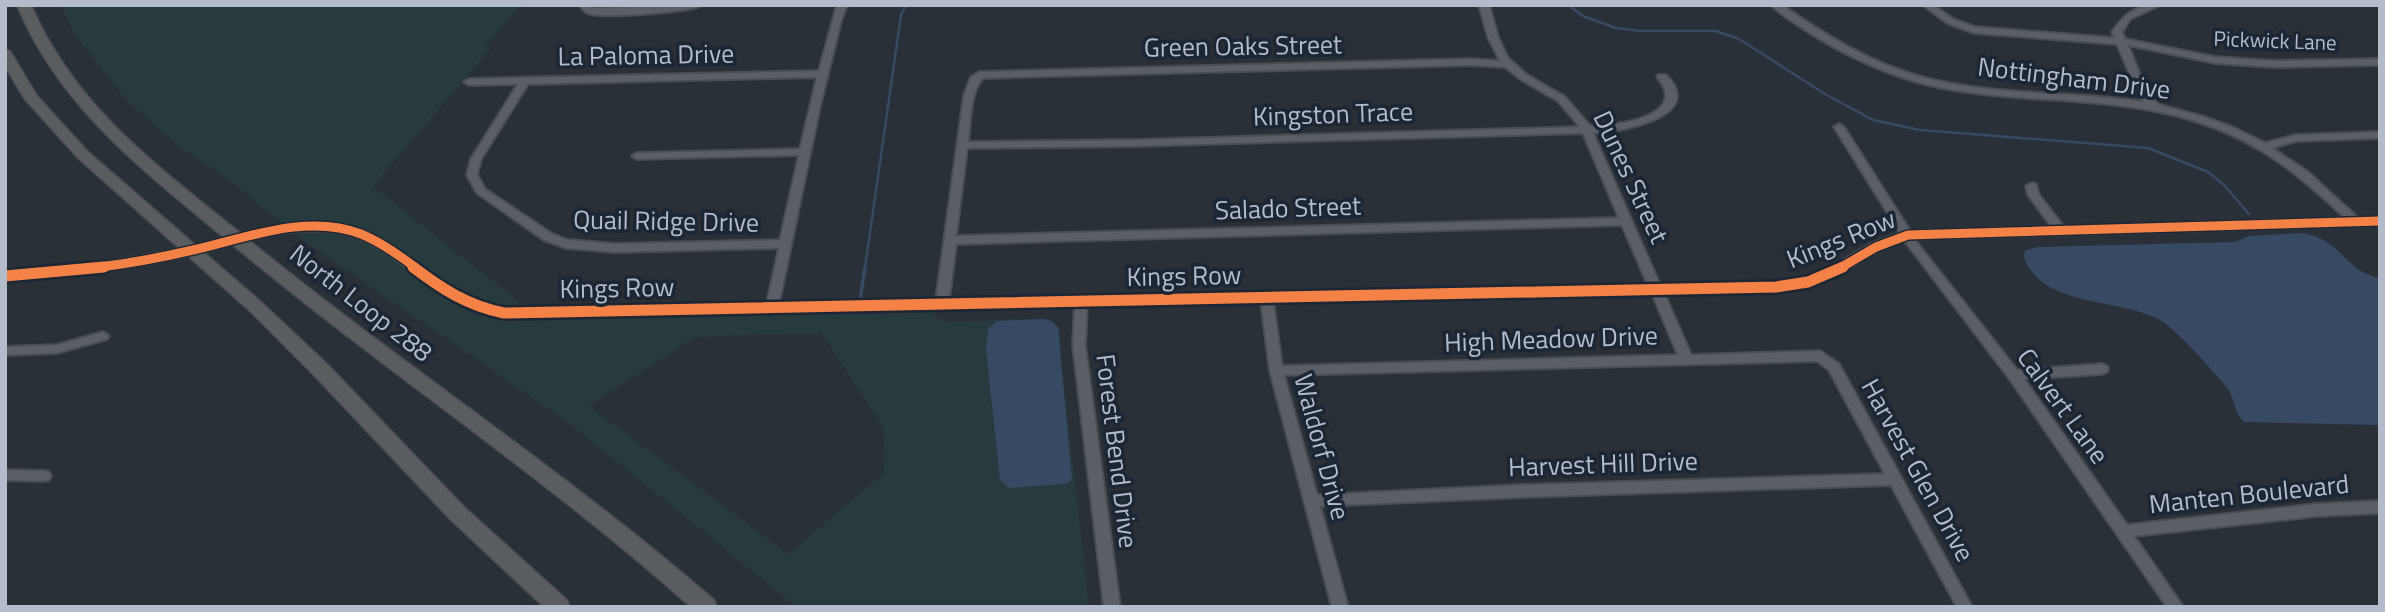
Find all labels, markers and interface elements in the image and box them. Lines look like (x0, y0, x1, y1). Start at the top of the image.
street label: Pickwick Lane (2213, 22, 2337, 58)
street label: Green Oaks Street (1144, 24, 1342, 67)
street label: La Paloma Drive (557, 33, 735, 76)
street label: Nottingham Drive (1976, 46, 2173, 109)
street label: Kingston Trace (1252, 91, 1414, 136)
street label: Dunes Street (1584, 104, 1679, 250)
street label: Salado Street (1214, 185, 1362, 230)
street label: Quail Ridge Drive (573, 199, 759, 242)
street label: Kings Row (1780, 199, 1901, 278)
street label: North Loop 288 (282, 234, 441, 371)
street label: Kings Row (1126, 255, 1242, 296)
street label: Kings Row (559, 267, 675, 308)
street label: High Meadow Drive (1443, 315, 1659, 362)
street label: Calvert Lane (2008, 340, 2119, 472)
street label: Forest Bend Drive (1086, 352, 1149, 550)
street label: Waldorf Drive (1284, 370, 1361, 524)
street label: Harvest Glen Drive (1852, 371, 1985, 568)
street label: Harvest Hill Drive (1507, 441, 1698, 486)
street label: Manten Boulevard (2147, 464, 2351, 523)

